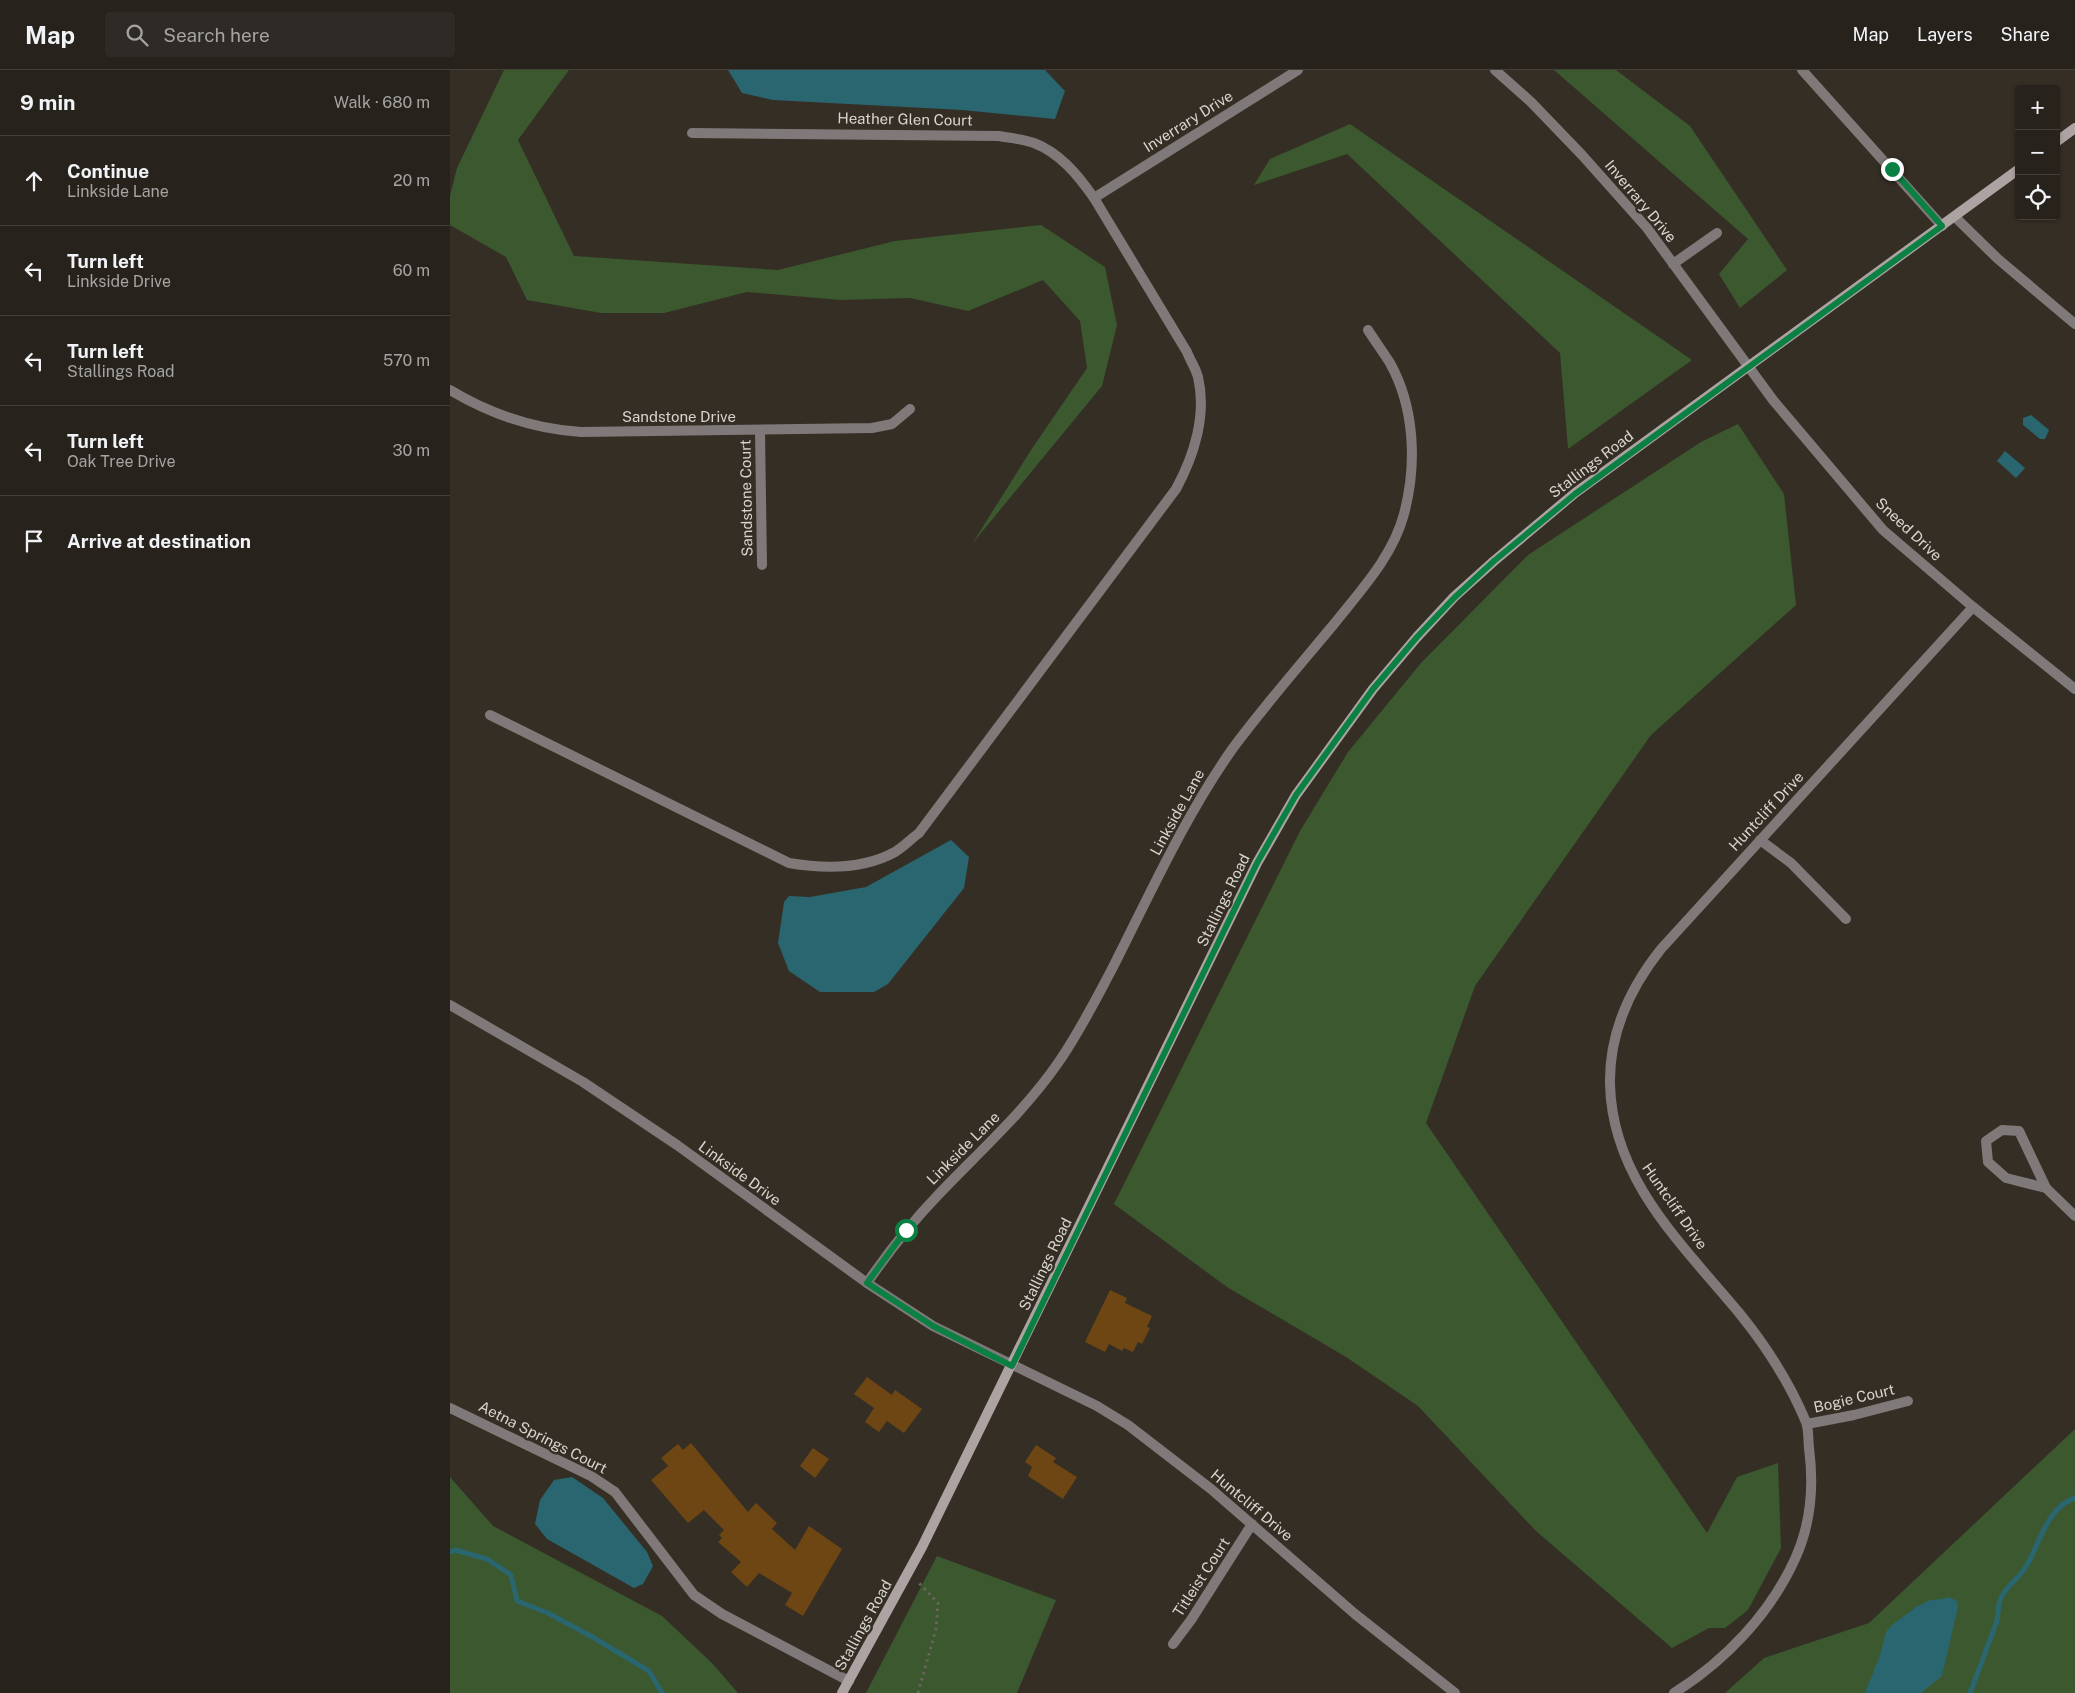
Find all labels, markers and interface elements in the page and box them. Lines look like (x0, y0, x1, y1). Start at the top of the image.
search box (105, 12, 455, 57)
text: Map (25, 21, 75, 49)
icon: search (123, 21, 151, 49)
text: Search here (163, 24, 270, 46)
text: Map (1853, 24, 1889, 45)
text: Layers (1917, 24, 1973, 45)
text: Share (2001, 24, 2050, 45)
map controls (2015, 85, 2060, 220)
button: + (2015, 85, 2060, 130)
street label: Inverrary Drive (1140, 87, 1236, 155)
text: 9 min (20, 90, 76, 115)
text: Walk · 680 m (334, 93, 430, 112)
street label: Heather Glen Court (837, 109, 973, 129)
button: − (2015, 130, 2060, 175)
street label: Inverrary Drive (1602, 157, 1680, 245)
route end (1881, 158, 1904, 181)
text: Continue (67, 160, 149, 182)
icon: ahead (20, 167, 48, 195)
text: 20 m (393, 171, 430, 190)
button: locate (2015, 175, 2060, 220)
text: Linkside Lane (67, 182, 169, 201)
text: Turn left (67, 250, 144, 272)
icon: left (20, 257, 48, 285)
text: 60 m (393, 261, 430, 280)
text: Linkside Drive (67, 272, 171, 291)
text: Turn left (67, 340, 144, 362)
icon: left (20, 347, 48, 375)
text: 570 m (383, 351, 430, 370)
text: Stallings Road (67, 362, 175, 381)
street label: Sandstone Drive (622, 408, 736, 425)
street label: Stallings Road (1546, 427, 1636, 501)
text: Turn left (67, 430, 144, 452)
icon: left (20, 437, 48, 465)
street label: Sandstone Court (736, 439, 756, 557)
text: 30 m (393, 441, 430, 460)
text: Oak Tree Drive (67, 452, 176, 471)
street label: Sneed Drive (1872, 494, 1946, 564)
icon: arrive (20, 527, 48, 555)
text: Arrive at destination (67, 530, 251, 552)
street label: Linkside Lane (1146, 766, 1208, 858)
street label: Huntcliff Drive (1725, 768, 1807, 854)
street label: Stallings Road (1193, 851, 1253, 949)
street label: Linkside Lane (923, 1108, 1003, 1188)
street label: Linkside Drive (696, 1137, 784, 1209)
street label: Huntcliff Drive (1639, 1160, 1711, 1252)
street label: Stallings Road (1015, 1215, 1075, 1313)
route start (895, 1219, 918, 1242)
street label: Bogie Court (1812, 1380, 1896, 1416)
street label: Aetna Springs Court (476, 1397, 610, 1477)
street label: Huntcliff Drive (1208, 1466, 1296, 1544)
street label: Titleist Court (1169, 1534, 1233, 1620)
street label: Stallings Road (831, 1577, 895, 1673)

